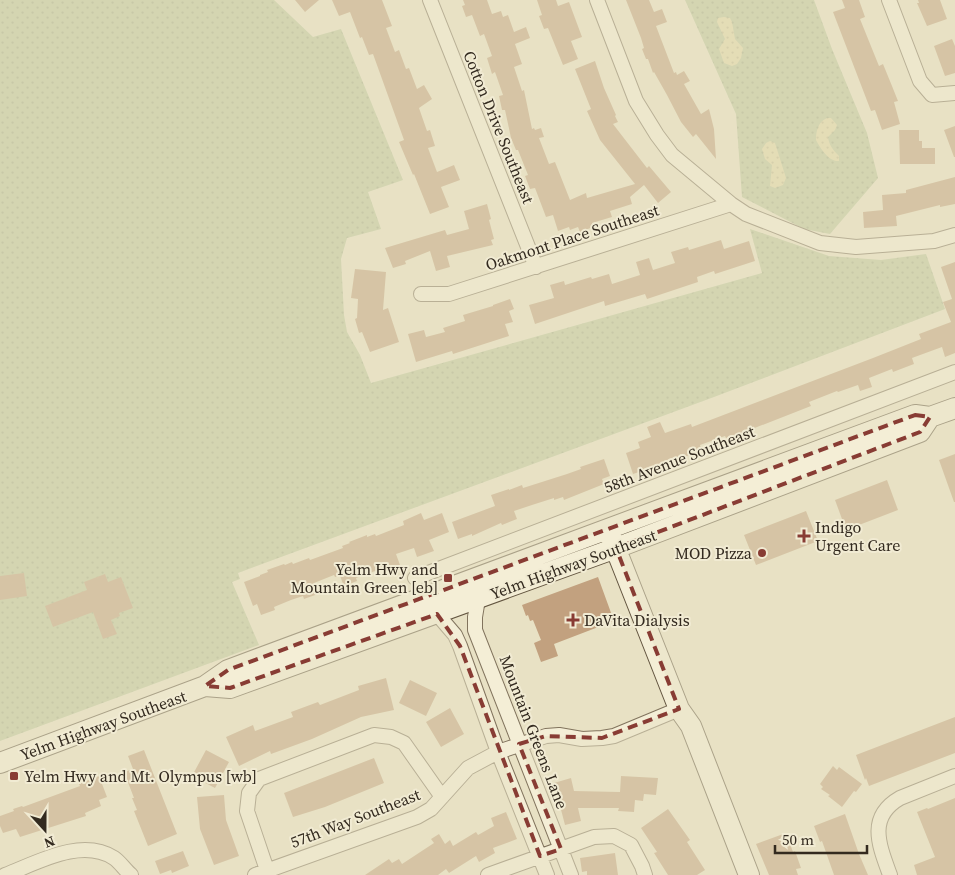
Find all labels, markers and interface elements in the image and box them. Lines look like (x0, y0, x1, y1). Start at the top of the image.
street label: Cotton Drive Southeast (458, 47, 540, 207)
street label: Oakmont Place Southeast (482, 198, 662, 275)
street label: 58th Avenue Southeast (600, 420, 758, 498)
place label: Indigo Urgent Care (815, 516, 901, 556)
street label: Yelm Highway Southeast (487, 523, 660, 604)
marker: Indigo Urgent Care (797, 529, 811, 543)
place label: MOD Pizza (675, 542, 753, 564)
marker: MOD Pizza (756, 547, 768, 559)
place label: Yelm Hwy and Mountain Green [eb] (291, 558, 438, 598)
marker: Yelm Hwy and Mountain Green [eb] (442, 572, 454, 584)
place label: DaVita Dialysis (584, 609, 690, 631)
marker: DaVita Dialysis (566, 613, 580, 627)
street label: Mountain Greens Lane (495, 652, 573, 812)
street label: Yelm Highway Southeast (17, 684, 190, 765)
place label: Yelm Hwy and Mt. Olympus [wb] (24, 765, 257, 787)
marker: Yelm Hwy and Mt. Olympus [wb] (8, 770, 20, 782)
street label: 57th Way Southeast (287, 783, 424, 853)
north arrow (20, 805, 70, 855)
scale bar (775, 822, 868, 854)
text: 50 m (782, 829, 814, 850)
text: N (41, 831, 58, 853)

